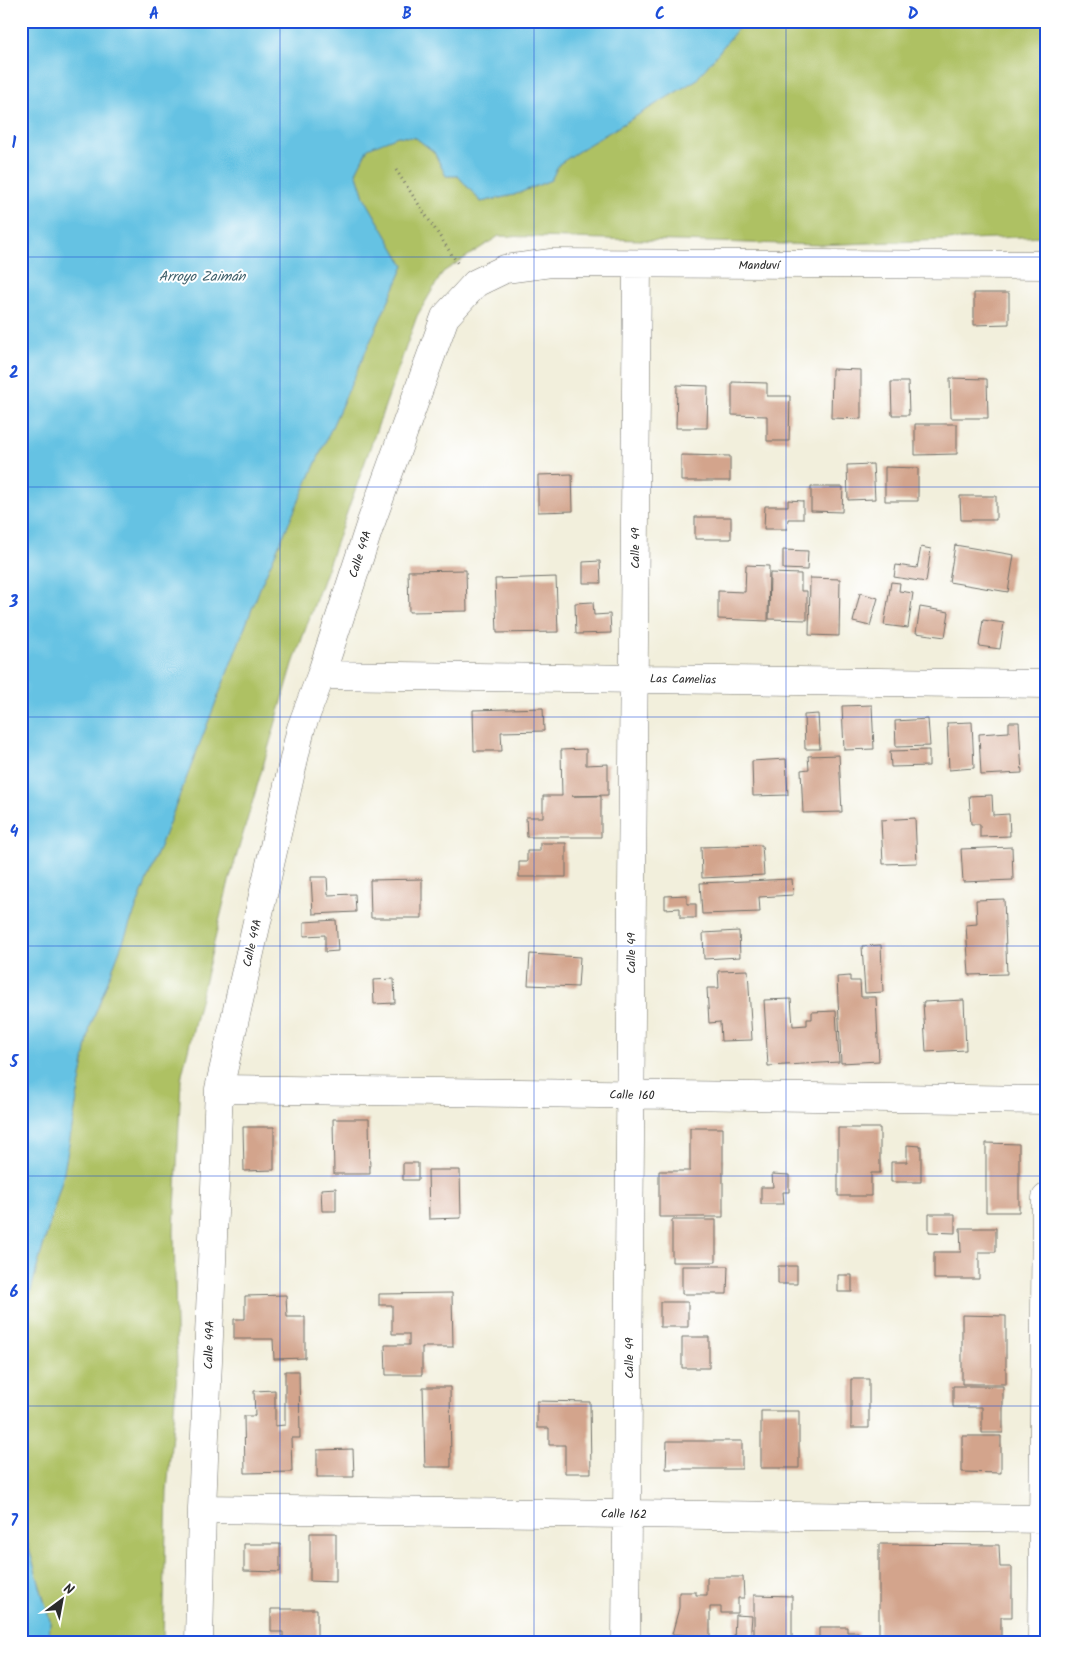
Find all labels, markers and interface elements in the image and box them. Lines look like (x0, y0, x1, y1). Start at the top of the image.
text: A (149, 2, 159, 27)
text: B (402, 2, 412, 27)
text: C (655, 2, 665, 27)
text: D (908, 2, 919, 27)
text: 1 (12, 131, 17, 156)
street label: Manduví (738, 256, 782, 275)
water label: Arroyo Zaimán (159, 266, 247, 288)
text: 2 (9, 361, 19, 386)
street label: Calle 49 (626, 527, 645, 569)
street label: Calle 49A (344, 528, 377, 580)
text: 3 (9, 590, 19, 615)
street label: Las Camelias (650, 669, 716, 690)
text: 4 (10, 820, 19, 845)
street label: Calle 49A (238, 917, 267, 969)
street label: Calle 49 (622, 932, 641, 974)
text: 5 (9, 1050, 20, 1075)
street label: Calle 160 (609, 1086, 655, 1105)
text: 6 (10, 1280, 19, 1305)
street label: Calle 49A (199, 1320, 220, 1370)
street label: Calle 49 (620, 1337, 639, 1379)
street label: Calle 162 (601, 1505, 647, 1524)
text: 7 (10, 1509, 18, 1534)
north arrow (38, 1576, 88, 1626)
text: N (59, 1578, 78, 1602)

